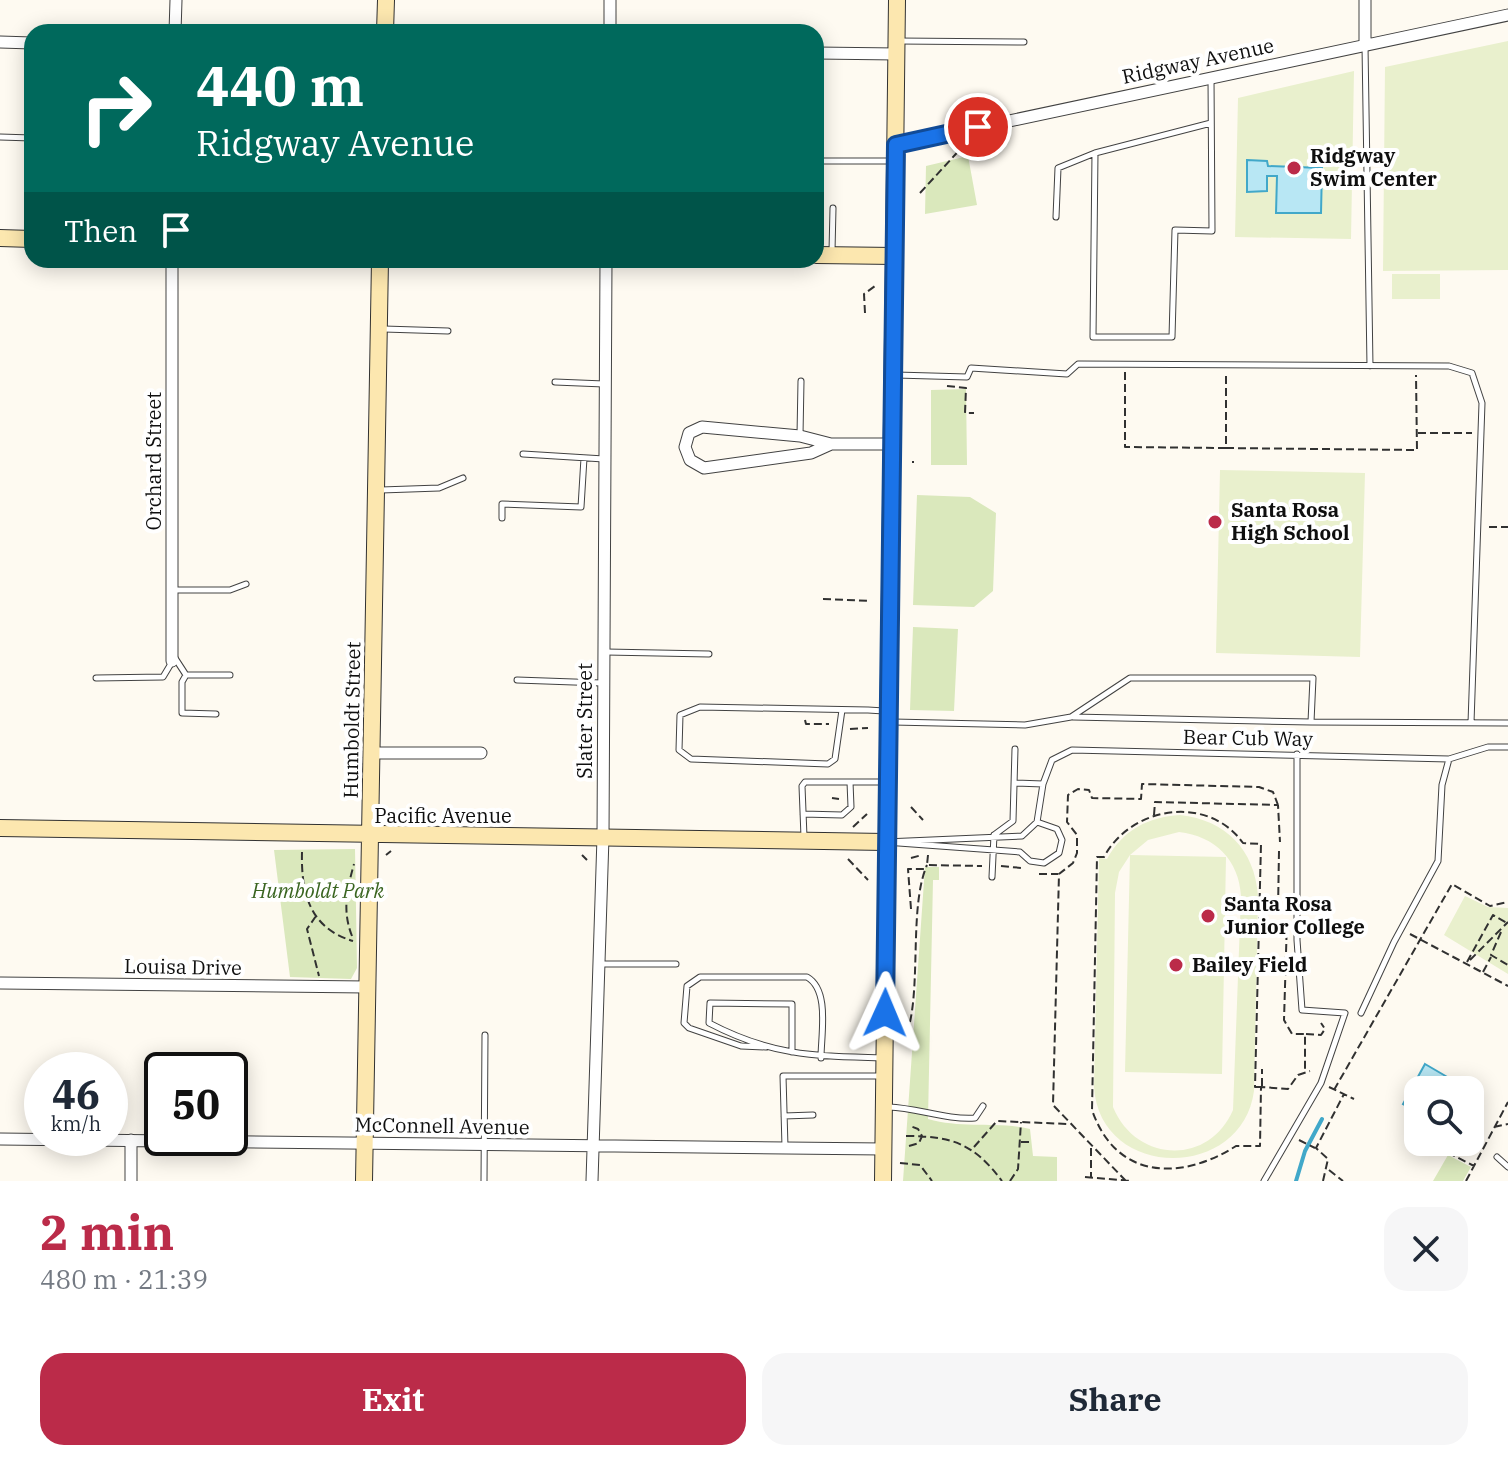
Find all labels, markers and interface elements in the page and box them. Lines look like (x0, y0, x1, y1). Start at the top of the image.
street label: Ridgway Avenue (1119, 31, 1276, 90)
text: 440 m (196, 49, 364, 121)
icon: right (64, 56, 168, 160)
pin (944, 93, 1012, 161)
icon: arrive (956, 105, 1000, 149)
text: Ridgway Avenue (196, 119, 474, 166)
place label: Ridgway Swim Center (1310, 142, 1437, 192)
marker: Ridgway Swim Center (1285, 159, 1303, 177)
icon: arrive (154, 208, 198, 252)
text: Then (64, 211, 138, 250)
street label: Orchard Street (140, 392, 167, 530)
place label: Santa Rosa High School (1231, 496, 1350, 546)
marker: Santa Rosa High School (1206, 513, 1224, 531)
street label: Humboldt Street (337, 641, 366, 799)
street label: Slater Street (571, 663, 598, 779)
street label: Bear Cub Way (1183, 723, 1314, 752)
street label: Pacific Avenue (374, 802, 512, 829)
park label: Humboldt Park (251, 877, 385, 904)
place label: Santa Rosa Junior College (1224, 890, 1365, 940)
marker: Santa Rosa Junior College (1199, 907, 1217, 925)
place label: Bailey Field (1192, 951, 1308, 978)
street label: Louisa Drive (124, 952, 242, 981)
marker: Bailey Field (1167, 956, 1185, 974)
position arrow (843, 971, 927, 1055)
speed limit sign: 50 (144, 1052, 248, 1156)
text: 46 (52, 1068, 100, 1120)
map controls (1404, 1076, 1484, 1156)
button: search (1404, 1076, 1484, 1156)
text: km/h (51, 1110, 101, 1137)
street label: McConnell Avenue (354, 1110, 530, 1141)
text: 2 min (40, 1201, 174, 1263)
button: close (1384, 1207, 1468, 1291)
text: 480 m · 21:39 (40, 1262, 208, 1296)
button: Exit (40, 1353, 746, 1445)
button: Share (762, 1353, 1468, 1445)

